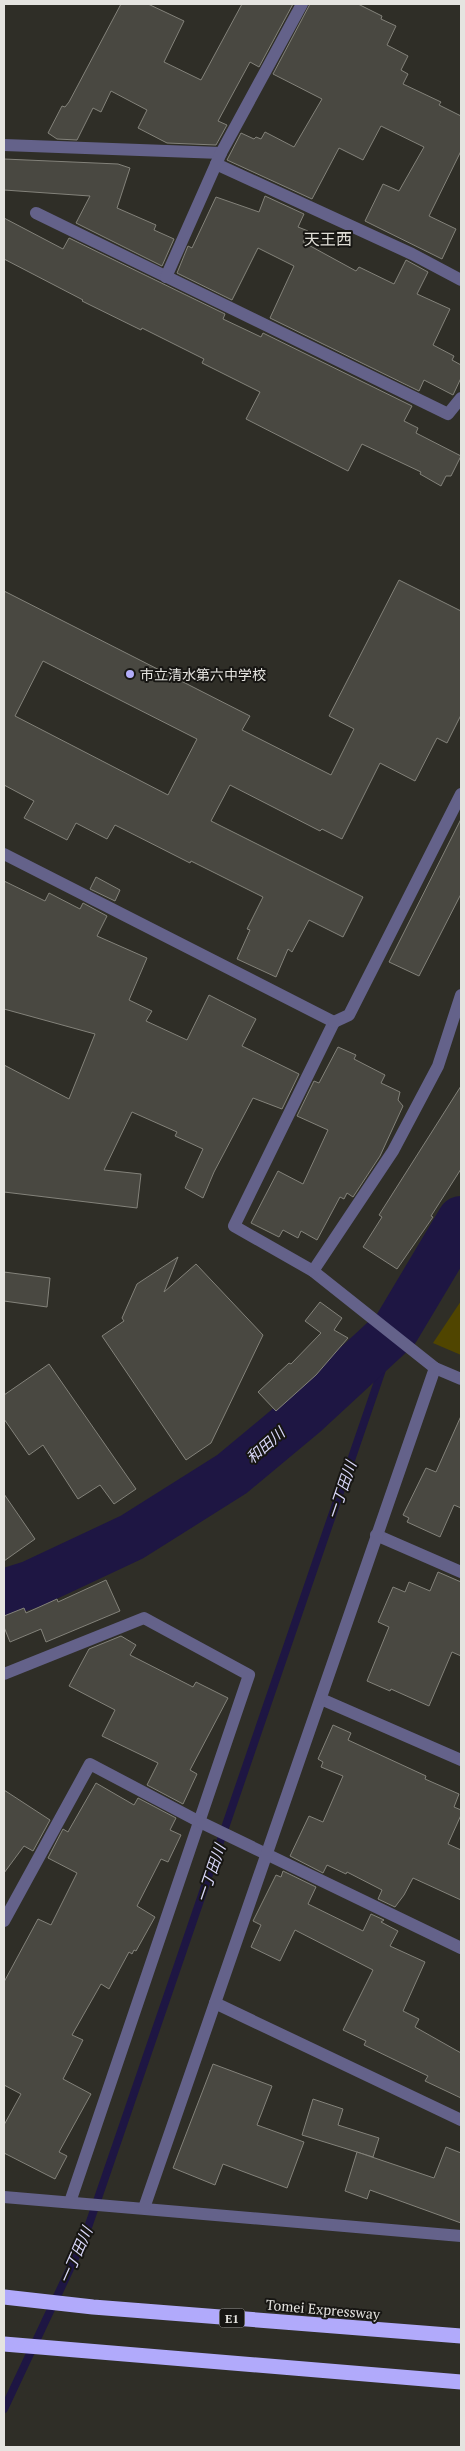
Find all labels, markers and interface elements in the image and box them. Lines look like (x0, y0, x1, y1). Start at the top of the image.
district label: 天王西 (304, 228, 352, 250)
place label: 市立清水第六中学校 (140, 665, 266, 684)
marker: 市立清水第六中学校 (124, 668, 136, 680)
water label: 和田川 (241, 1421, 290, 1467)
water label: 一丁田川 (322, 1456, 361, 1522)
water label: 一丁田川 (191, 1839, 230, 1905)
water label: 一丁田川 (54, 2222, 97, 2286)
street label: Tomei Expressway (265, 2295, 382, 2324)
road number: E1 (220, 2308, 244, 2328)

